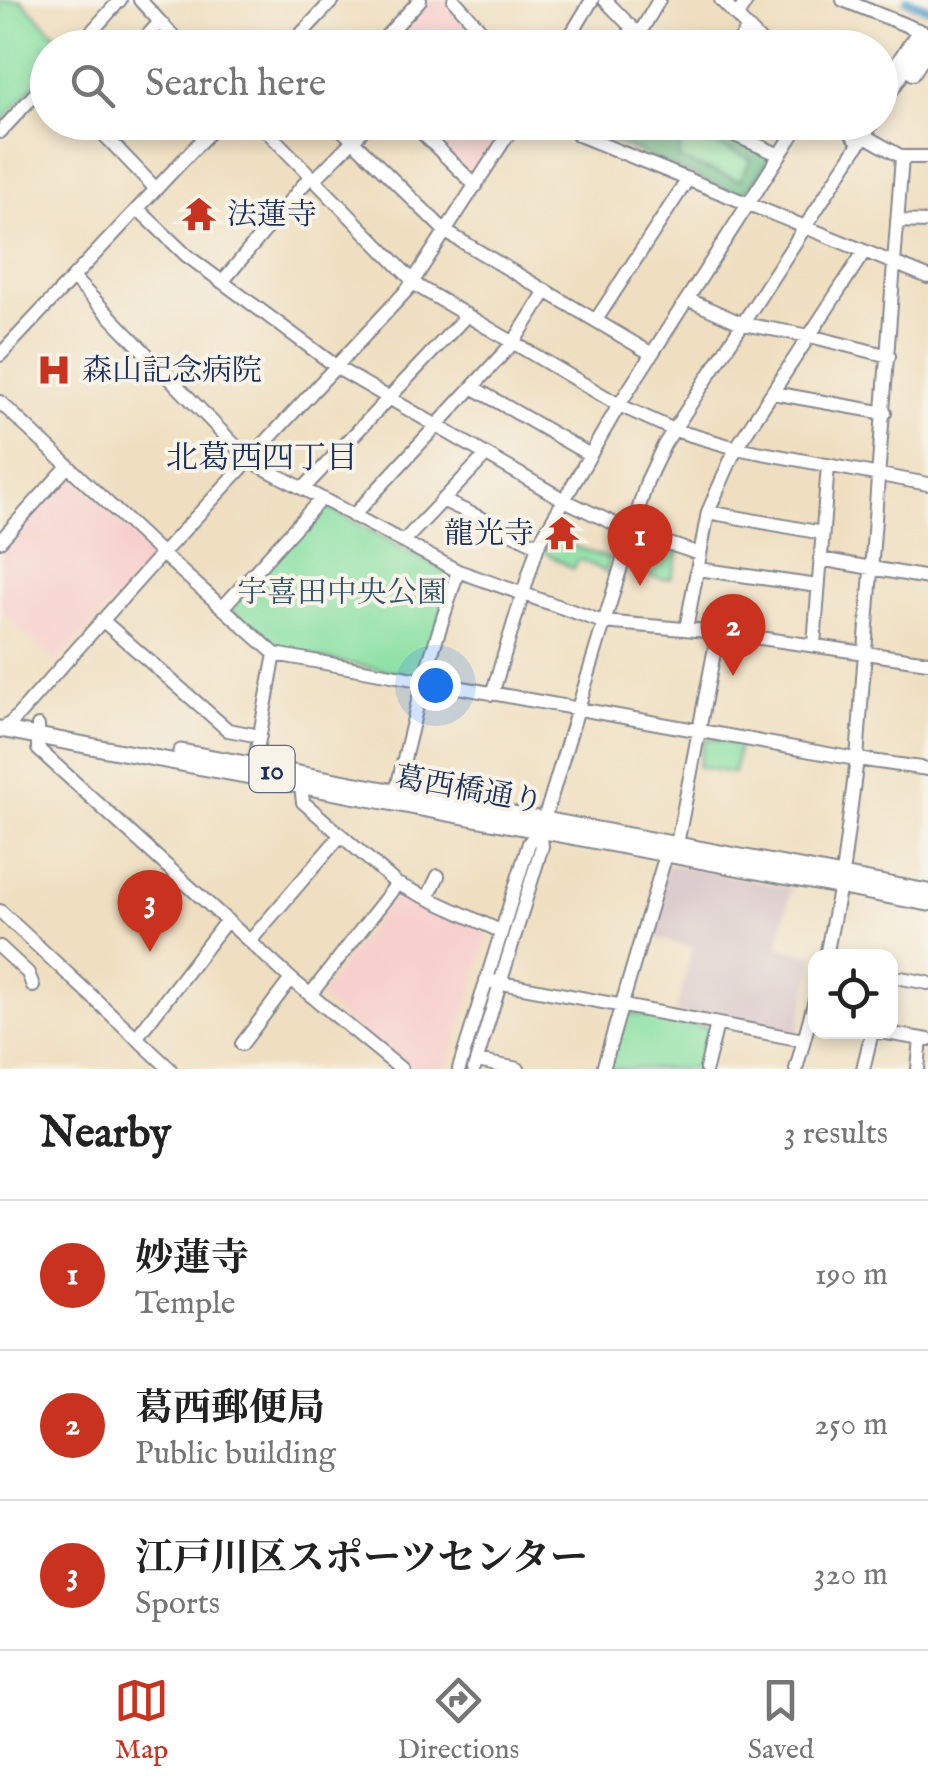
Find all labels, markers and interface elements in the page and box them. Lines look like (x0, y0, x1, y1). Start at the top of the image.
search box (30, 30, 898, 140)
icon: search (65, 58, 120, 113)
text: Search here (145, 61, 326, 109)
temple icon: 法蓮寺 (180, 195, 218, 233)
place label: 法蓮寺 (227, 197, 317, 235)
hospital icon: 森山記念病院 (35, 351, 73, 389)
place label: 森山記念病院 (82, 353, 262, 391)
district label: 北葛西四丁目 (166, 439, 358, 480)
pin: 1 (608, 504, 672, 586)
temple icon: 龍光寺 (543, 514, 581, 552)
place label: 龍光寺 (444, 516, 534, 554)
park label: 宇喜田中央公園 (237, 575, 447, 613)
pin: 2 (700, 594, 766, 676)
your location (410, 660, 461, 711)
road number: 10 (250, 746, 294, 792)
street label: 葛西橋通り (391, 759, 546, 823)
pin: 3 (118, 870, 182, 952)
map controls (808, 949, 898, 1039)
button: locate (808, 949, 898, 1039)
text: Nearby (40, 1108, 171, 1161)
text: 3 results (784, 1114, 888, 1155)
text: 妙蓮寺 (135, 1236, 249, 1284)
text: 1 (67, 1255, 78, 1296)
text: 190 m (815, 1255, 888, 1296)
text: Temple (135, 1284, 235, 1325)
text: 葛西郵便局 (135, 1386, 325, 1434)
text: 2 (65, 1405, 80, 1446)
text: 250 m (814, 1405, 888, 1446)
text: Public building (135, 1434, 336, 1475)
text: 江戸川区スポーツセンター (135, 1536, 588, 1584)
text: 3 (67, 1555, 78, 1596)
text: 320 m (814, 1555, 888, 1596)
text: Sports (135, 1584, 220, 1625)
tab: Map (114, 1673, 169, 1768)
tab: Directions (397, 1673, 519, 1768)
tab: Saved (748, 1673, 814, 1768)

